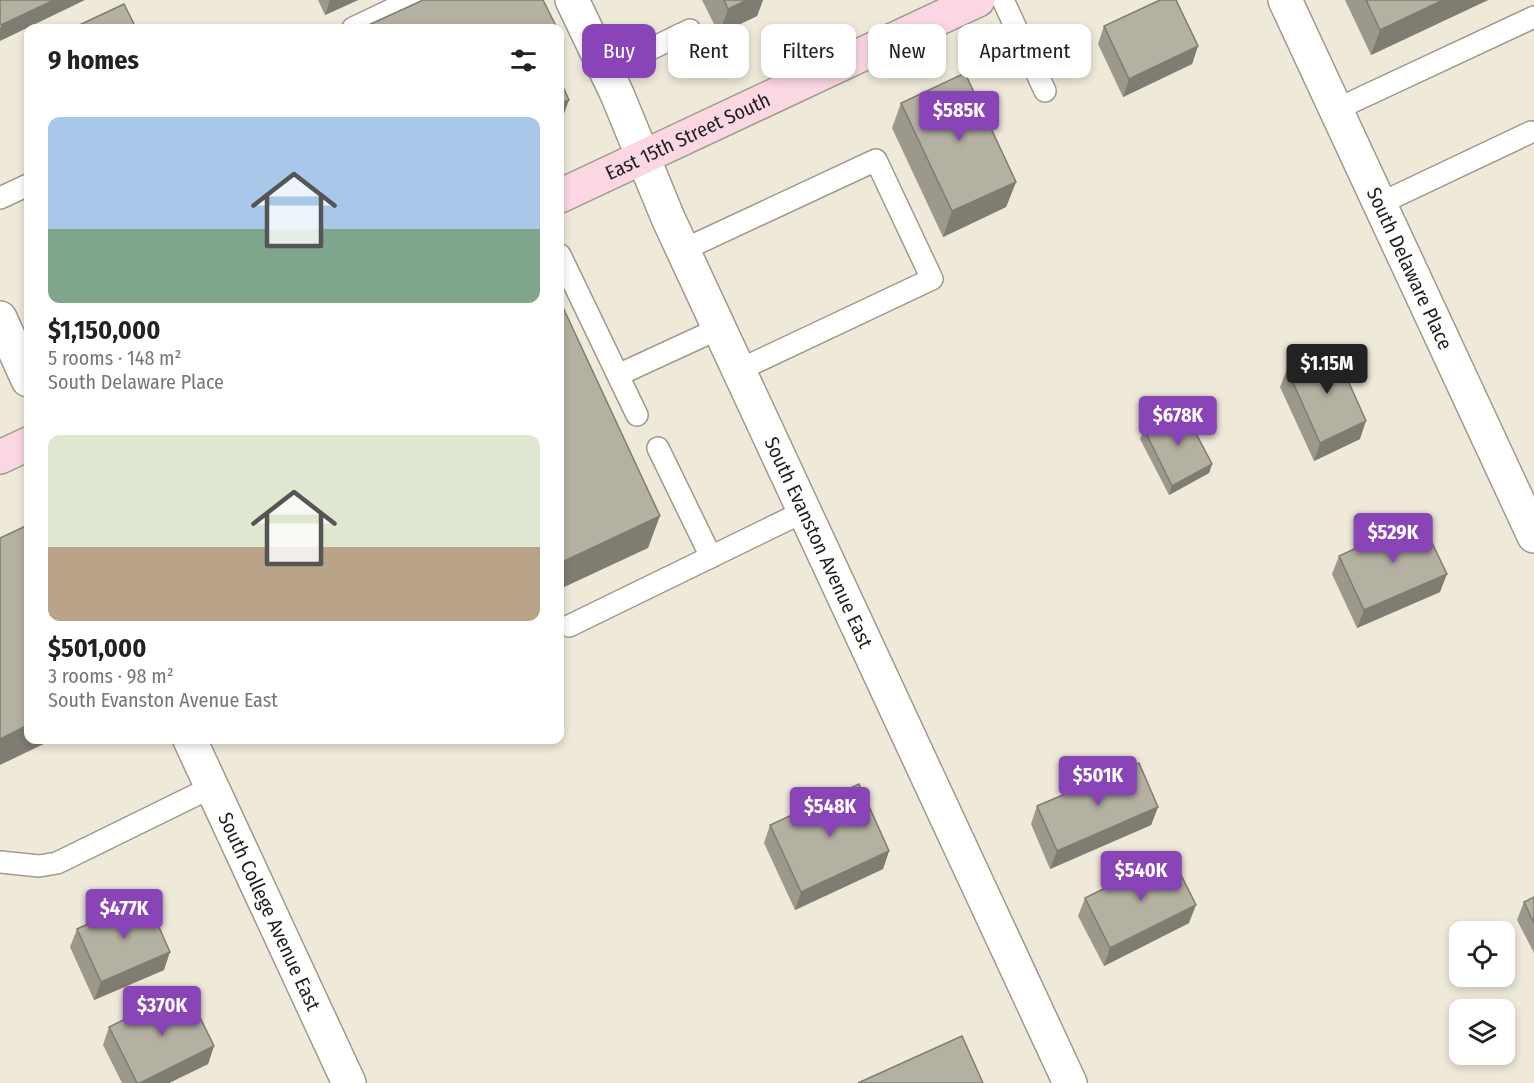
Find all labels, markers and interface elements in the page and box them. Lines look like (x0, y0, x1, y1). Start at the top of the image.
chip: Buy (582, 24, 656, 78)
chip: Rent (668, 24, 749, 78)
chip: Filters (761, 24, 856, 78)
chip: New (868, 24, 946, 78)
chip: Apartment (958, 24, 1091, 78)
icon: filters (507, 44, 540, 77)
text: 9 homes (48, 45, 139, 76)
street label: East 15th Street South (601, 87, 774, 185)
pin: $585K (917, 91, 1001, 142)
text: $585K (933, 98, 985, 122)
icon: home (240, 156, 348, 264)
street label: South Delaware Place (1362, 184, 1458, 353)
text: $1,150,000 (48, 315, 160, 346)
pin: $1.15M (1278, 344, 1376, 395)
text: 5 rooms · 148 m² (48, 346, 182, 370)
text: $1.15M (1301, 351, 1353, 375)
text: South Delaware Place (48, 370, 224, 394)
pin: $678K (1136, 396, 1220, 447)
text: $678K (1153, 403, 1203, 427)
street label: South Evanston Avenue East (759, 433, 878, 652)
icon: home (240, 474, 348, 582)
pin: $529K (1351, 513, 1435, 564)
text: $529K (1368, 520, 1418, 544)
text: $501,000 (48, 633, 146, 664)
text: 3 rooms · 98 m² (48, 664, 174, 688)
text: South Evanston Avenue East (48, 688, 278, 712)
pin: $501K (1056, 756, 1140, 807)
text: $501K (1073, 763, 1123, 787)
pin: $548K (788, 787, 872, 838)
text: $548K (804, 794, 856, 818)
street label: South College Avenue East (213, 809, 326, 1015)
pin: $540K (1099, 851, 1183, 902)
text: $540K (1115, 858, 1167, 882)
pin: $477K (82, 889, 166, 940)
text: $477K (100, 896, 148, 920)
map controls (1449, 921, 1515, 1065)
button: locate (1449, 921, 1515, 987)
pin: $370K (120, 986, 204, 1037)
text: $370K (137, 993, 187, 1017)
button: layers (1449, 999, 1515, 1065)

